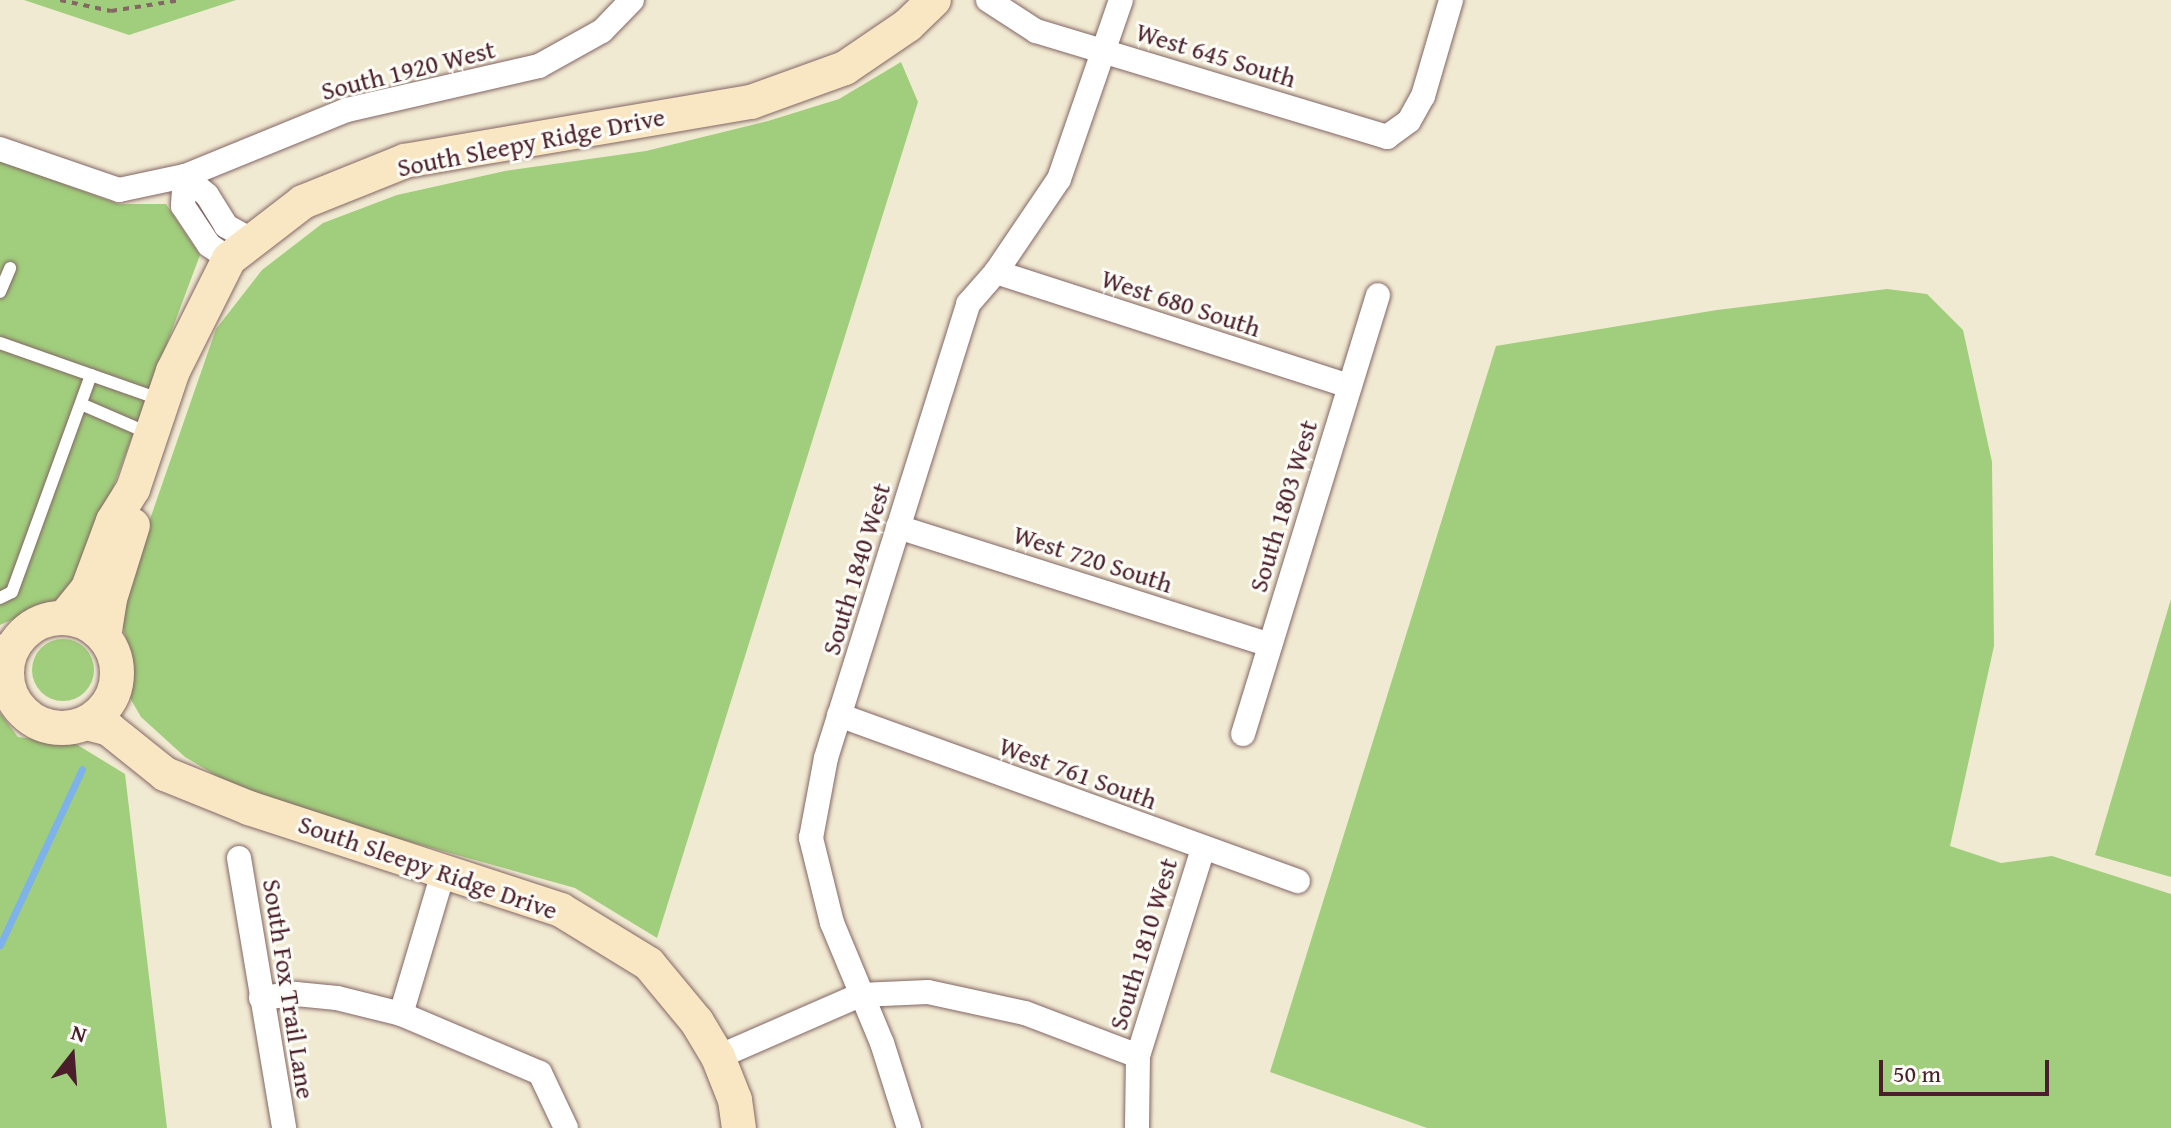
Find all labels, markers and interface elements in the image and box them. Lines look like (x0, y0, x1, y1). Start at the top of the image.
street label: West 645 South (1132, 16, 1300, 94)
street label: South 1920 West (318, 33, 498, 107)
street label: South Sleepy Ridge Drive (395, 101, 667, 183)
street label: West 680 South (1097, 263, 1265, 343)
street label: South 1803 West (1242, 416, 1324, 596)
street label: South 1840 West (815, 479, 897, 659)
street label: West 720 South (1009, 519, 1177, 599)
street label: West 761 South (995, 730, 1161, 816)
street label: South Sleepy Ridge Drive (294, 808, 562, 926)
street label: South 1810 West (1102, 854, 1184, 1034)
street label: South Fox Trail Lane (256, 877, 322, 1101)
north arrow (32, 1016, 112, 1096)
text: N (67, 1016, 91, 1051)
scale bar (1883, 1044, 2053, 1094)
text: 50 m (1893, 1056, 1941, 1091)

